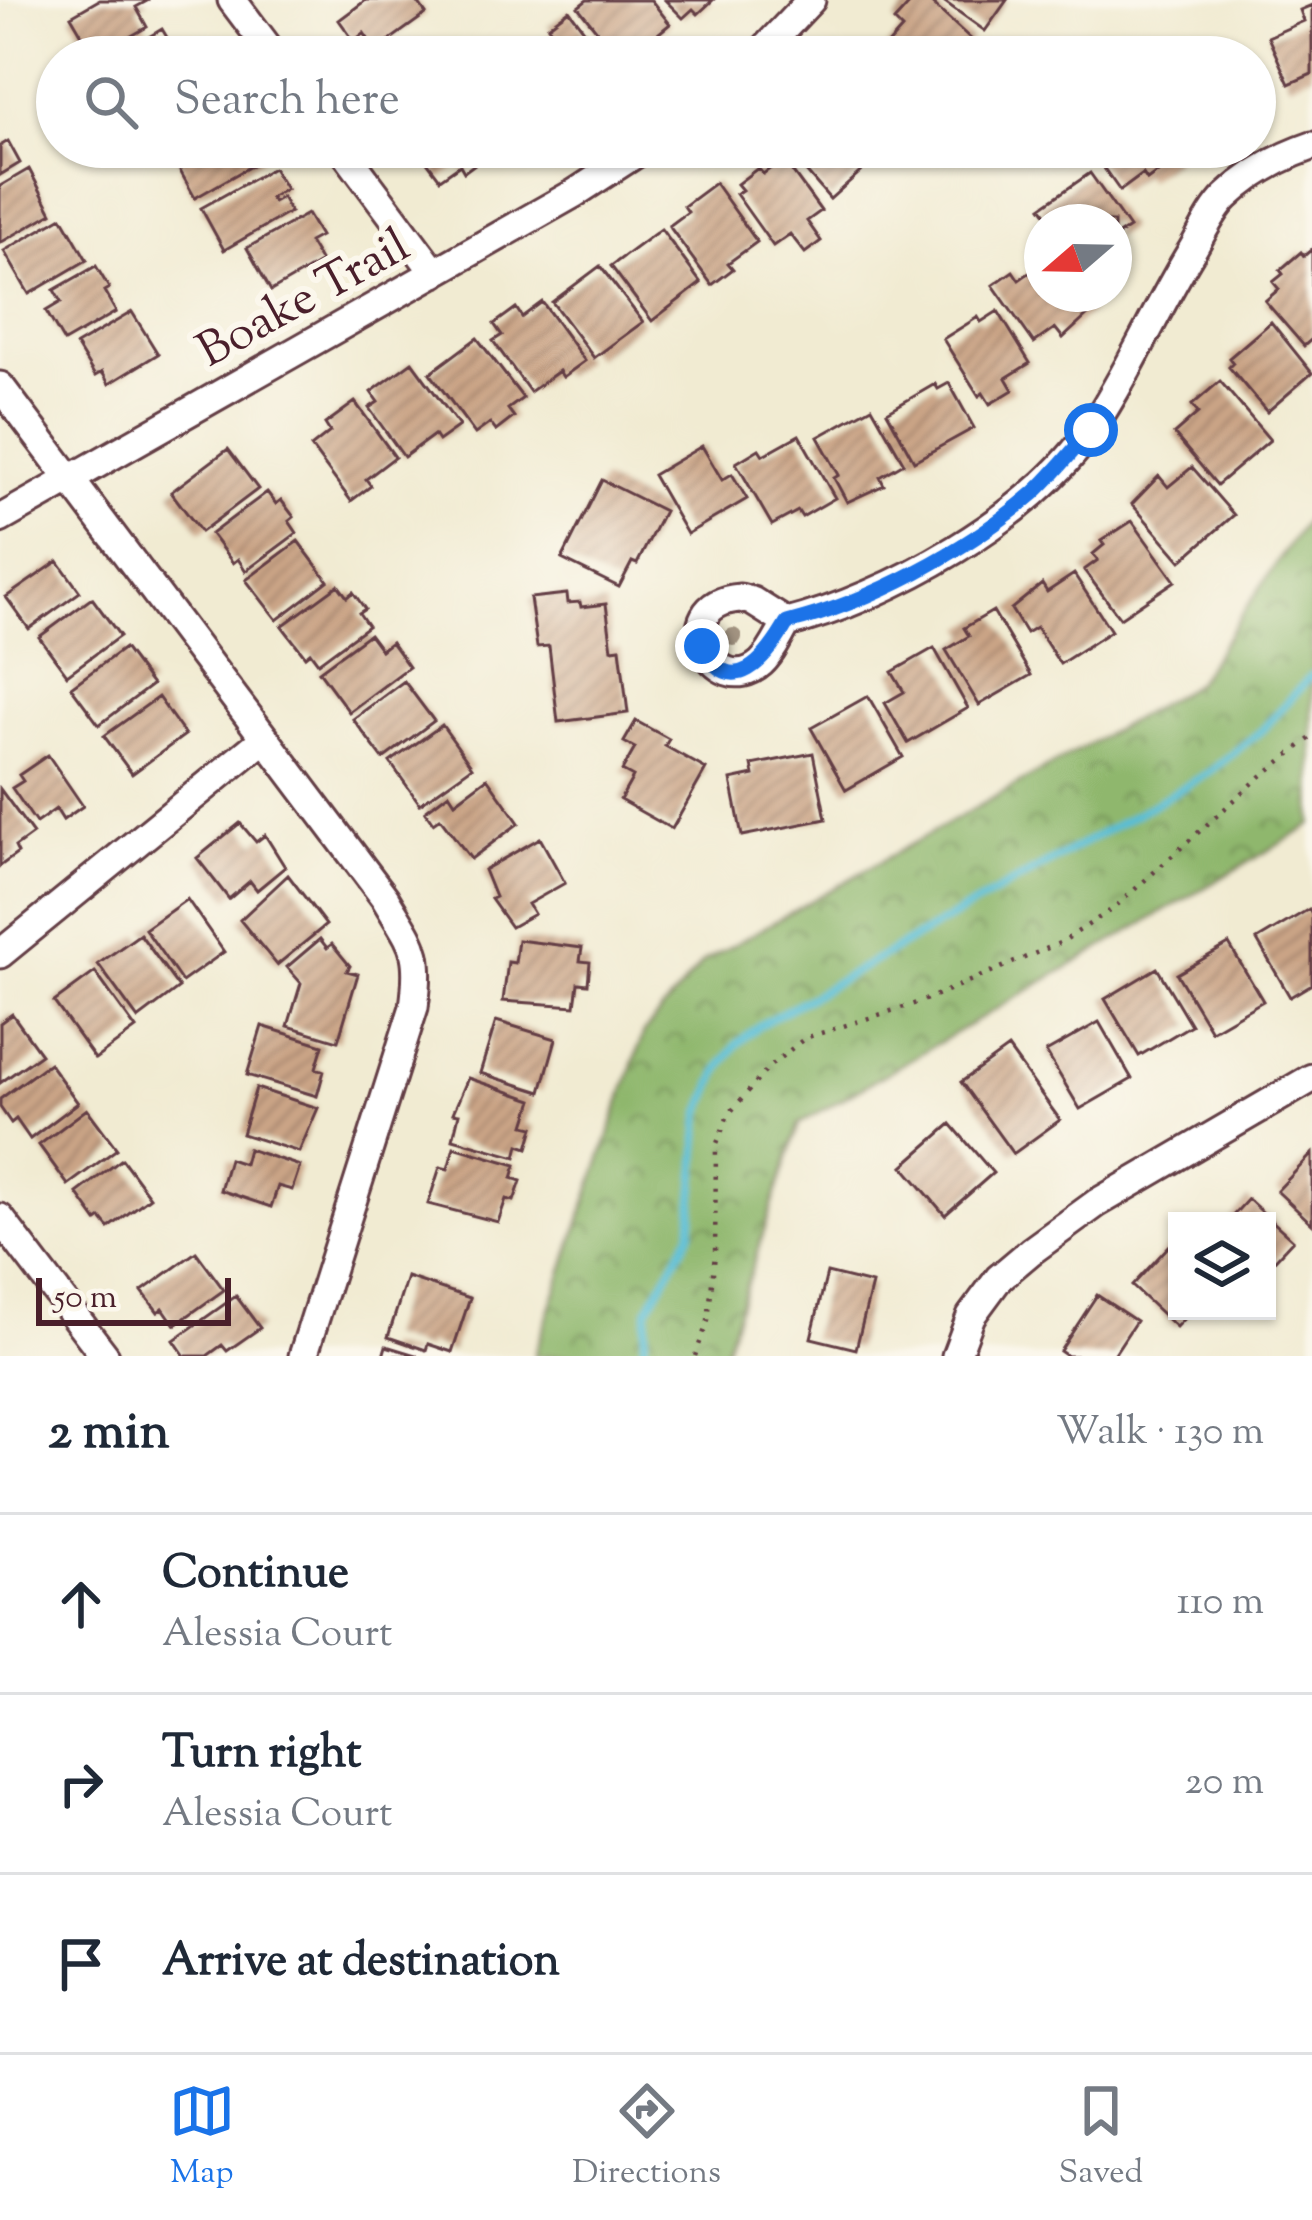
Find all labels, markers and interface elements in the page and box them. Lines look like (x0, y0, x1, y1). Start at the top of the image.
search box (36, 36, 1276, 168)
icon: search (78, 69, 144, 135)
text: Search here (174, 70, 400, 135)
north arrow (1024, 204, 1132, 312)
street label: Boake Trail (186, 214, 423, 387)
route start (1064, 403, 1118, 457)
route end (675, 619, 729, 673)
map controls (1168, 1212, 1276, 1320)
button: layers (1168, 1212, 1276, 1320)
scale bar (36, 1272, 231, 1325)
text: 50 m (54, 1275, 117, 1323)
text: 2 min (48, 1398, 170, 1471)
text: Walk · 130 m (1056, 1406, 1264, 1462)
text: Continue (162, 1543, 349, 1608)
icon: ahead (48, 1571, 114, 1637)
text: 110 m (1177, 1576, 1264, 1632)
text: Alessia Court (162, 1608, 392, 1664)
text: Turn right (162, 1723, 361, 1788)
icon: right (48, 1751, 114, 1817)
text: 20 m (1185, 1756, 1264, 1812)
text: Alessia Court (162, 1788, 392, 1844)
icon: arrive (48, 1931, 114, 1997)
text: Arrive at destination (162, 1931, 560, 1996)
tab: Map (169, 2078, 235, 2198)
tab: Directions (572, 2078, 721, 2198)
tab: Saved (1059, 2078, 1143, 2198)

